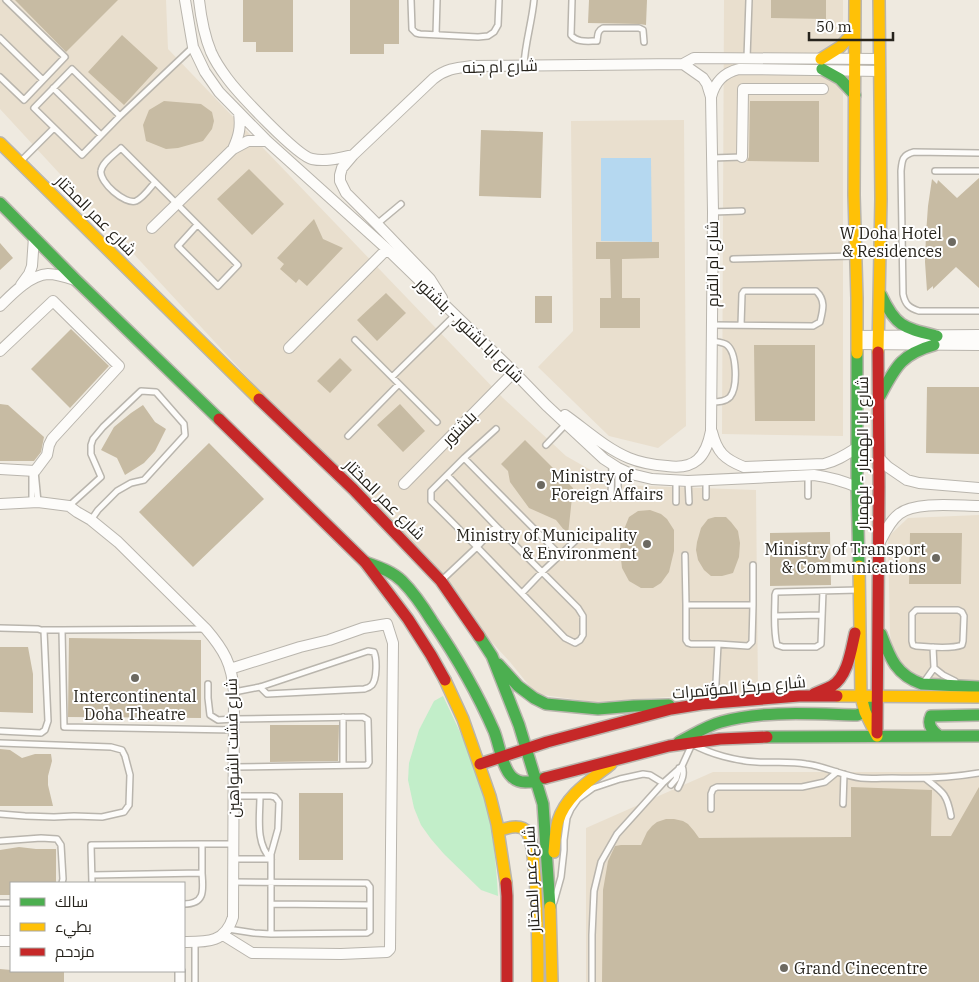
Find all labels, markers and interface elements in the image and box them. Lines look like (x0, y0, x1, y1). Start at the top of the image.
scale bar (809, 10, 893, 42)
text: 50 m (816, 17, 852, 36)
street label: شارع ام جنه (462, 55, 538, 79)
street label: شارع عمر المختار (49, 170, 141, 261)
street label: شارع ام القرم (702, 221, 724, 307)
place label: W Doha Hotel & Residences (839, 223, 942, 261)
marker: W Doha Hotel & Residences (946, 236, 958, 248)
street label: شارع ابا لشتور - بلشتور (410, 272, 528, 388)
street label: شارع ابا الهمبار - بلهمبار (852, 376, 874, 531)
street label: بلشتور (437, 406, 481, 450)
street label: شارع عمر المختار (338, 454, 430, 545)
place label: Ministry of Foreign Affairs (551, 466, 663, 504)
marker: Ministry of Foreign Affairs (535, 479, 547, 491)
place label: Ministry of Municipality & Environment (456, 525, 637, 563)
marker: Ministry of Municipality & Environment (641, 538, 653, 550)
place label: Ministry of Transport & Communications (765, 539, 926, 577)
marker: Ministry of Transport & Communications (930, 552, 942, 564)
street label: شارع مركز المؤتمرات (671, 671, 807, 705)
marker: Intercontinental Doha Theatre (129, 672, 141, 684)
street label: شارع فشت الشواهين (221, 678, 245, 818)
place label: Intercontinental Doha Theatre (73, 686, 197, 724)
street label: شارع عمر المختار (518, 825, 546, 934)
legend (10, 882, 185, 972)
text: سالك (55, 892, 88, 911)
text: بطيء (55, 917, 92, 939)
text: مزدحم (55, 942, 95, 962)
place label: Grand Cinecentre (794, 958, 927, 978)
marker: Grand Cinecentre (778, 962, 790, 974)

